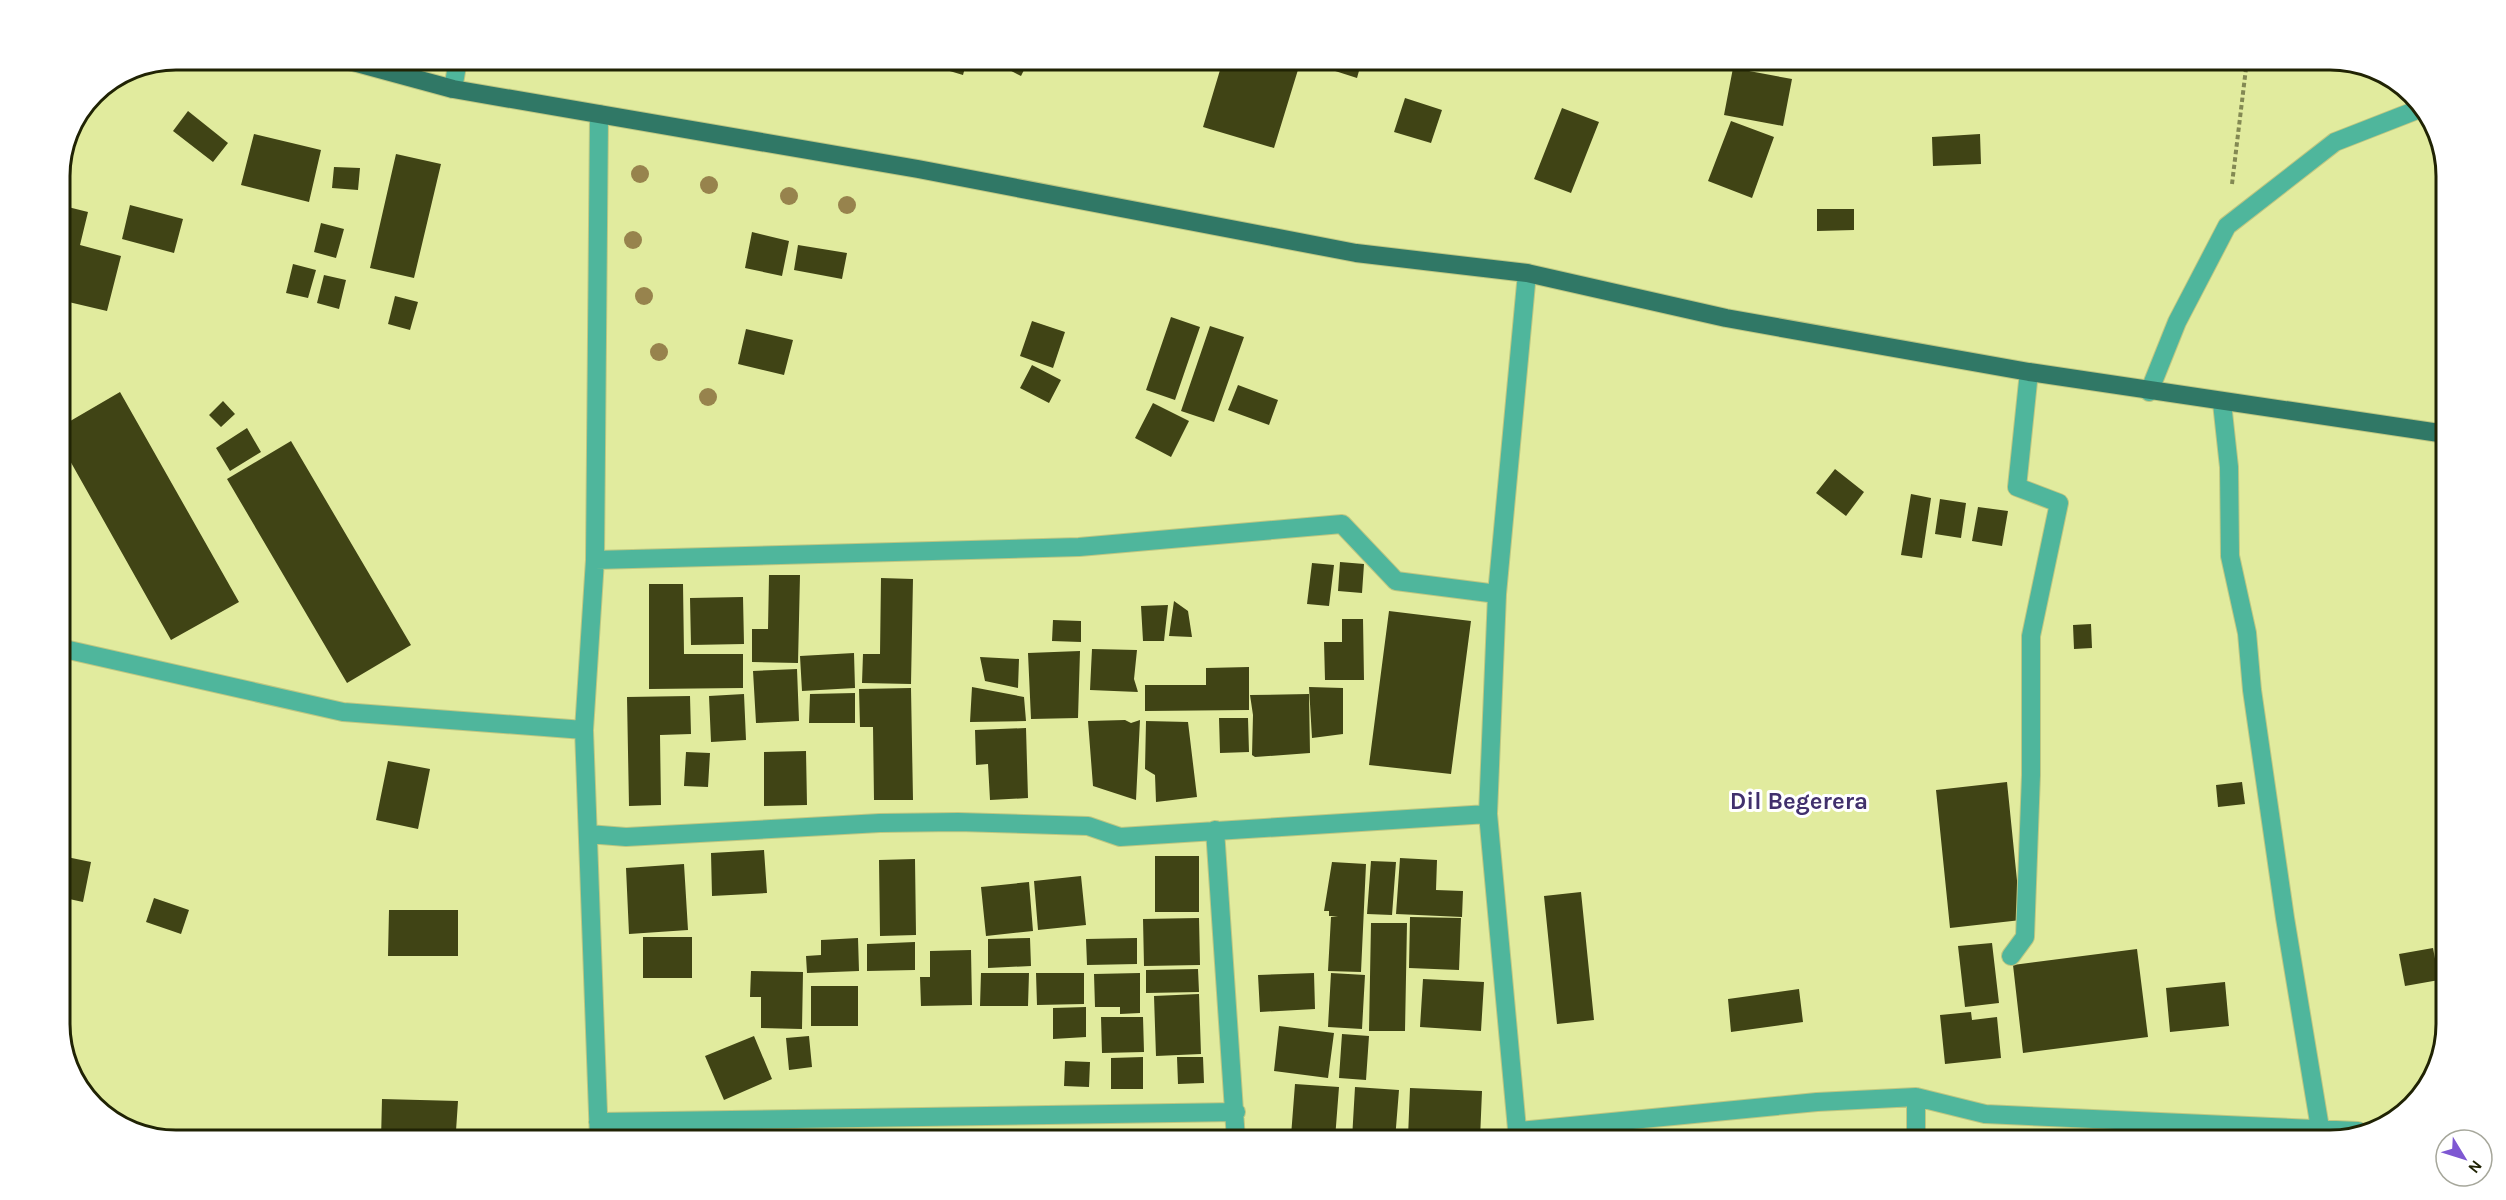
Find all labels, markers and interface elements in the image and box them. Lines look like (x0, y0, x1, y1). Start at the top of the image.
district label: Dil Begerera (1730, 787, 1868, 815)
north arrow (2434, 1128, 2494, 1188)
text: N (2464, 1157, 2486, 1177)

